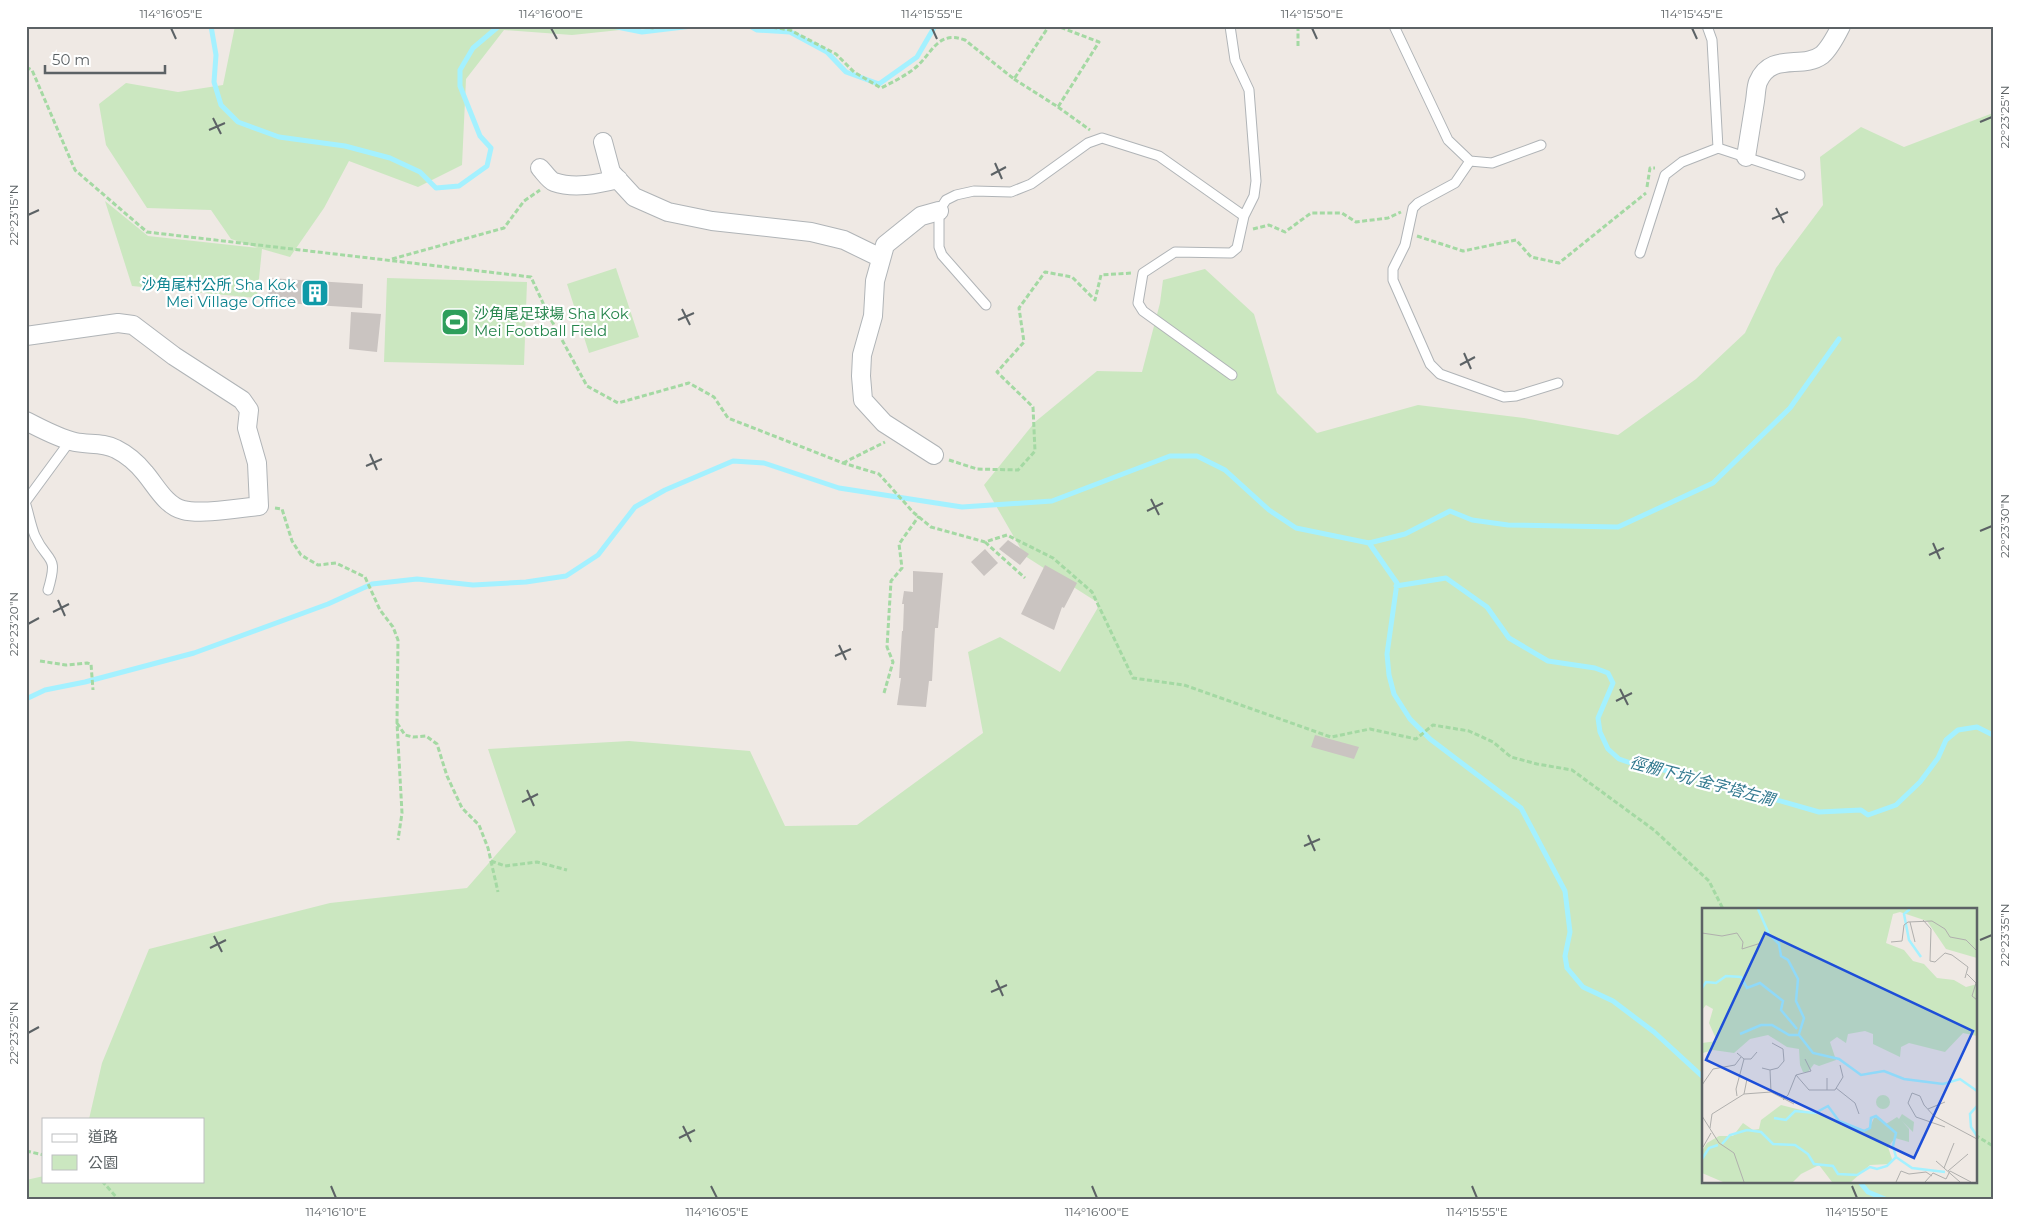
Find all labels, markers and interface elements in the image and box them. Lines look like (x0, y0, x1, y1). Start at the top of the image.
text: 114°16'05"E (139, 6, 203, 21)
text: 114°16'00"E (519, 6, 583, 21)
text: 114°15'55"E (901, 6, 963, 21)
text: 114°15'50"E (1281, 6, 1343, 21)
text: 114°15'45"E (1661, 6, 1723, 21)
scale bar (45, 42, 165, 74)
text: 50 m (52, 50, 90, 69)
text: 22°23'25"N (1997, 85, 2012, 149)
text: 22°23'15"N (6, 185, 21, 245)
place label: 沙角尾村公所 Sha Kok Mei Village Office (141, 275, 296, 311)
building icon: 沙角尾村公所 Sha Kok Mei Village Office (300, 278, 330, 308)
place label: 沙角尾足球場 Sha Kok Mei Football Field (474, 304, 629, 340)
sports icon: 沙角尾足球場 Sha Kok Mei Football Field (440, 307, 470, 337)
text: 22°23'30"N (1997, 494, 2012, 558)
text: 22°23'20"N (6, 592, 21, 656)
water label: 徑棚下坑/金字塔左澗 (1627, 752, 1779, 810)
text: 22°23'35"N (1997, 904, 2012, 966)
inset map (1702, 908, 1976, 1182)
text: 22°23'25"N (6, 1001, 21, 1065)
legend (42, 1118, 205, 1182)
text: 道路 (88, 1127, 118, 1146)
text: 公園 (88, 1153, 118, 1172)
text: 114°16'10"E (305, 1204, 367, 1219)
text: 114°16'05"E (685, 1204, 749, 1219)
text: 114°16'00"E (1065, 1204, 1129, 1219)
text: 114°15'55"E (1446, 1204, 1508, 1219)
text: 114°15'50"E (1826, 1204, 1888, 1219)

